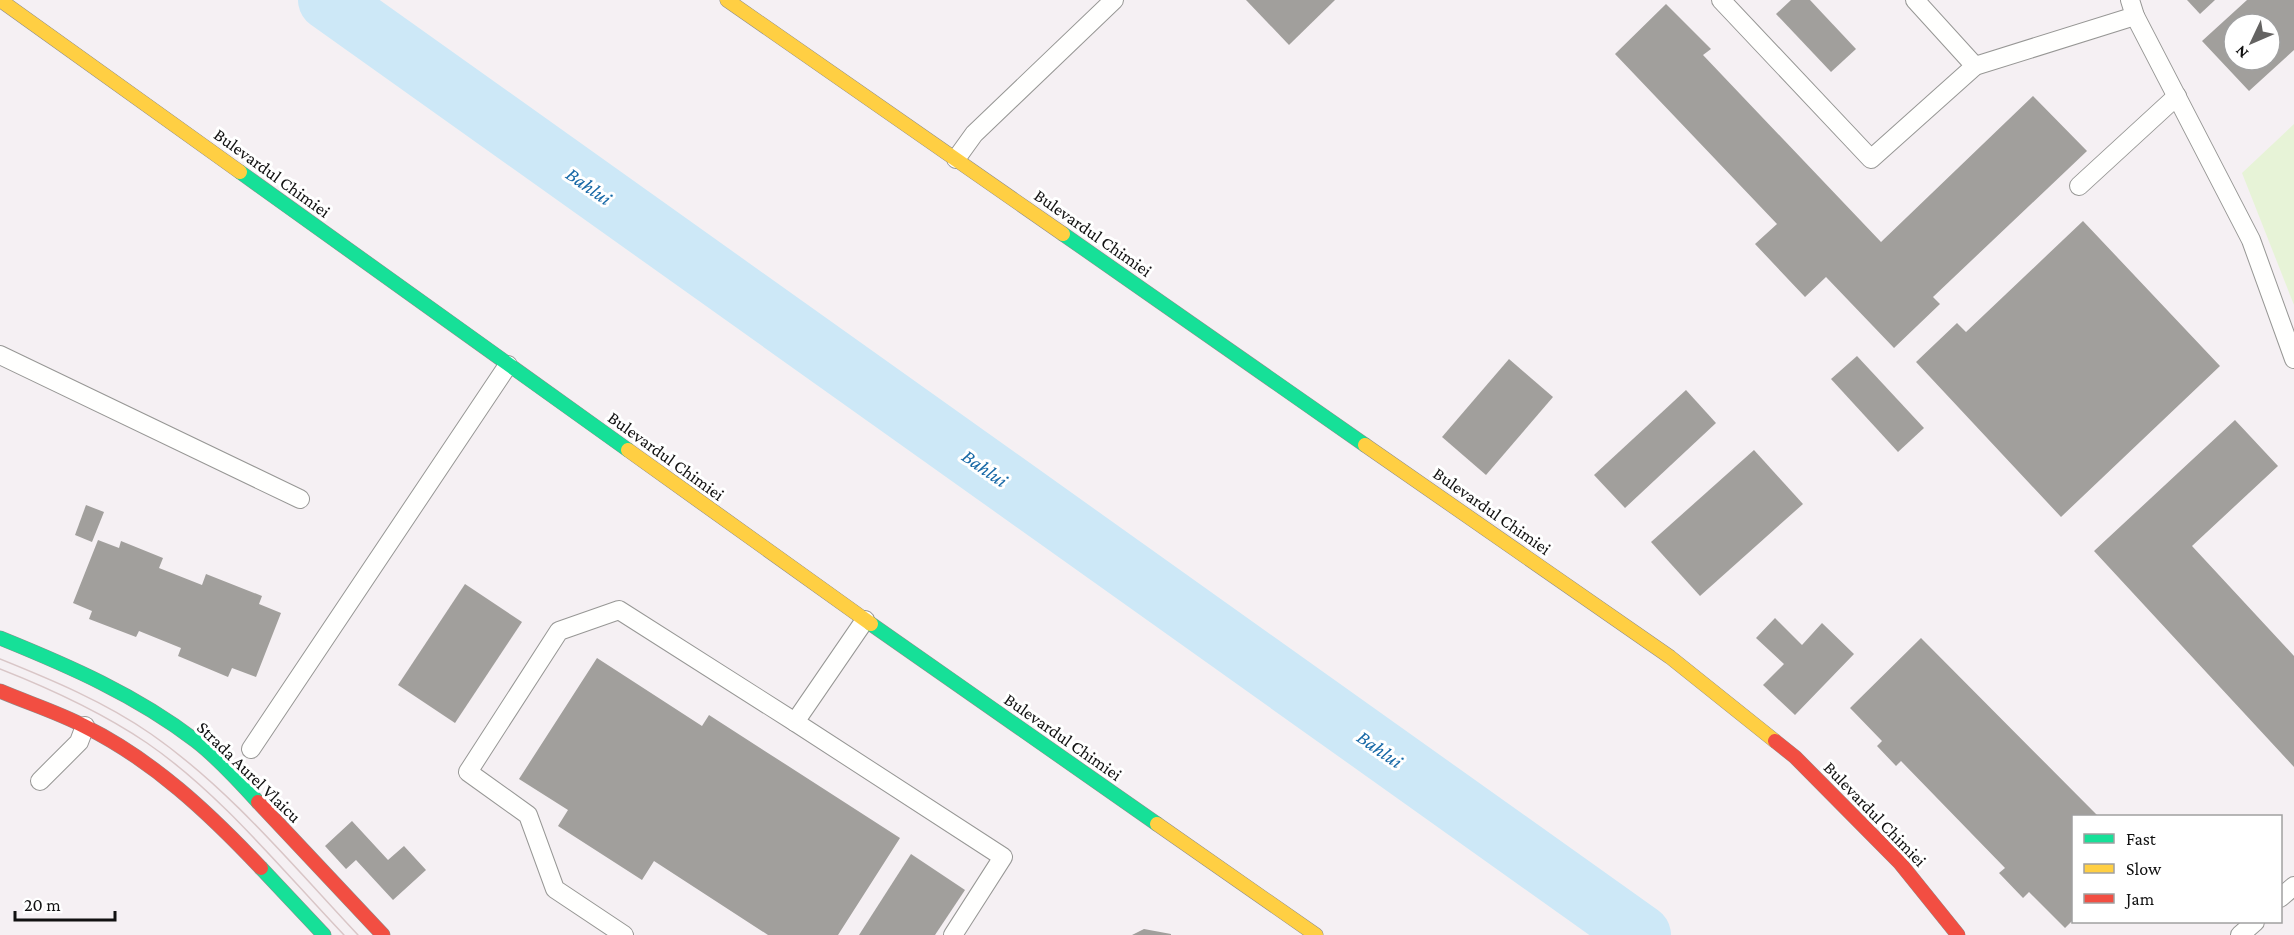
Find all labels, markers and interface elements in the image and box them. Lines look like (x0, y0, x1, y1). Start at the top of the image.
north arrow (2222, 12, 2282, 72)
text: N (2232, 42, 2251, 62)
street label: Bulevardul Chimiei (210, 124, 334, 222)
water label: Bahlui (562, 163, 616, 210)
street label: Bulevardul Chimiei (1031, 185, 1156, 281)
street label: Bulevardul Chimiei (604, 407, 728, 505)
water label: Bahlui (958, 445, 1012, 492)
street label: Bulevardul Chimiei (1430, 463, 1555, 559)
street label: Bulevardul Chimiei (1001, 689, 1126, 785)
street label: Strada Aurel Vlaicu (193, 717, 305, 827)
water label: Bahlui (1353, 726, 1407, 773)
street label: Bulevardul Chimiei (1820, 757, 1930, 871)
legend (2072, 815, 2282, 923)
text: Fast (2126, 829, 2157, 849)
text: Slow (2126, 859, 2162, 879)
scale bar (15, 884, 116, 922)
text: Jam (2124, 889, 2155, 909)
text: 20 m (24, 895, 61, 915)

